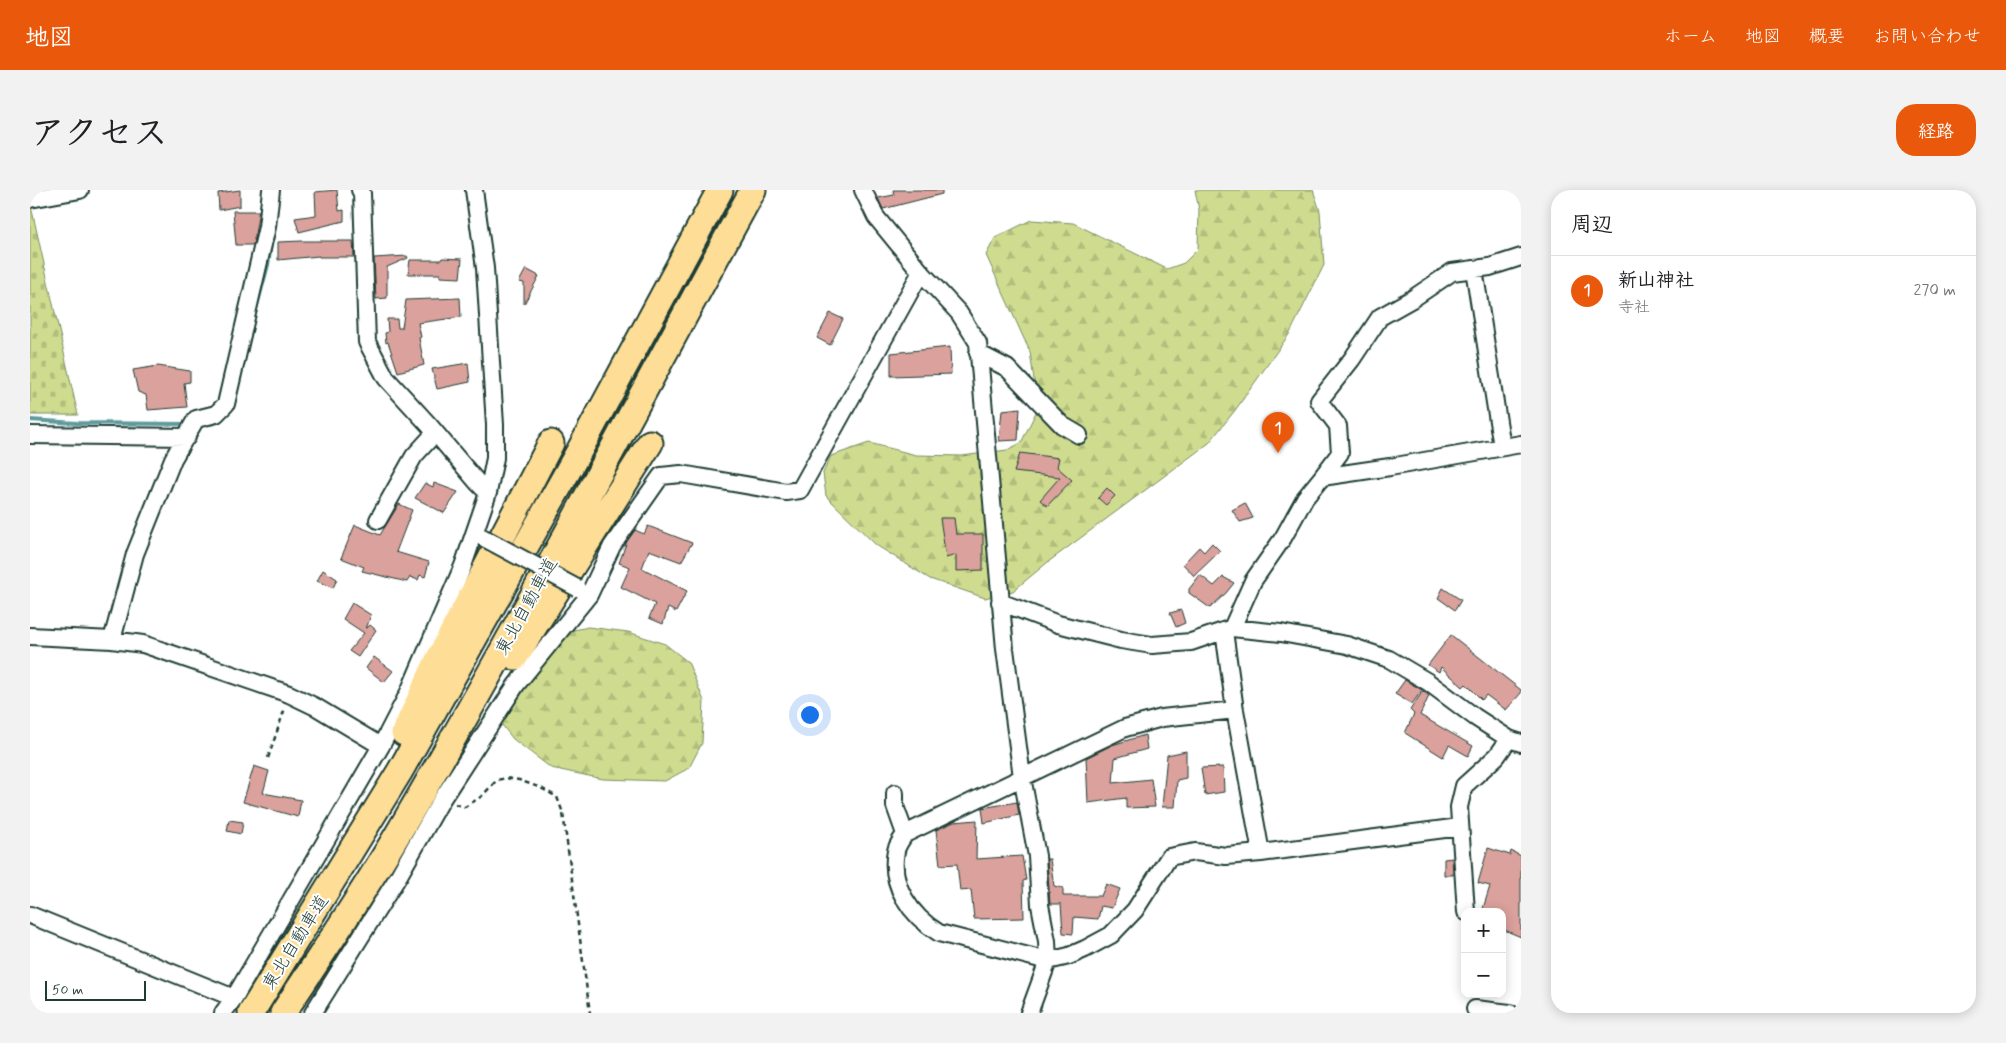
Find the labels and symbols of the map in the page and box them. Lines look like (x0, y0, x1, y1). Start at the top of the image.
pin: 1 (1262, 412, 1294, 453)
street label: 東北自動車道 (490, 553, 564, 660)
your location (797, 702, 823, 728)
street label: 東北自動車道 (257, 890, 335, 995)
scale bar (45, 978, 146, 1001)

